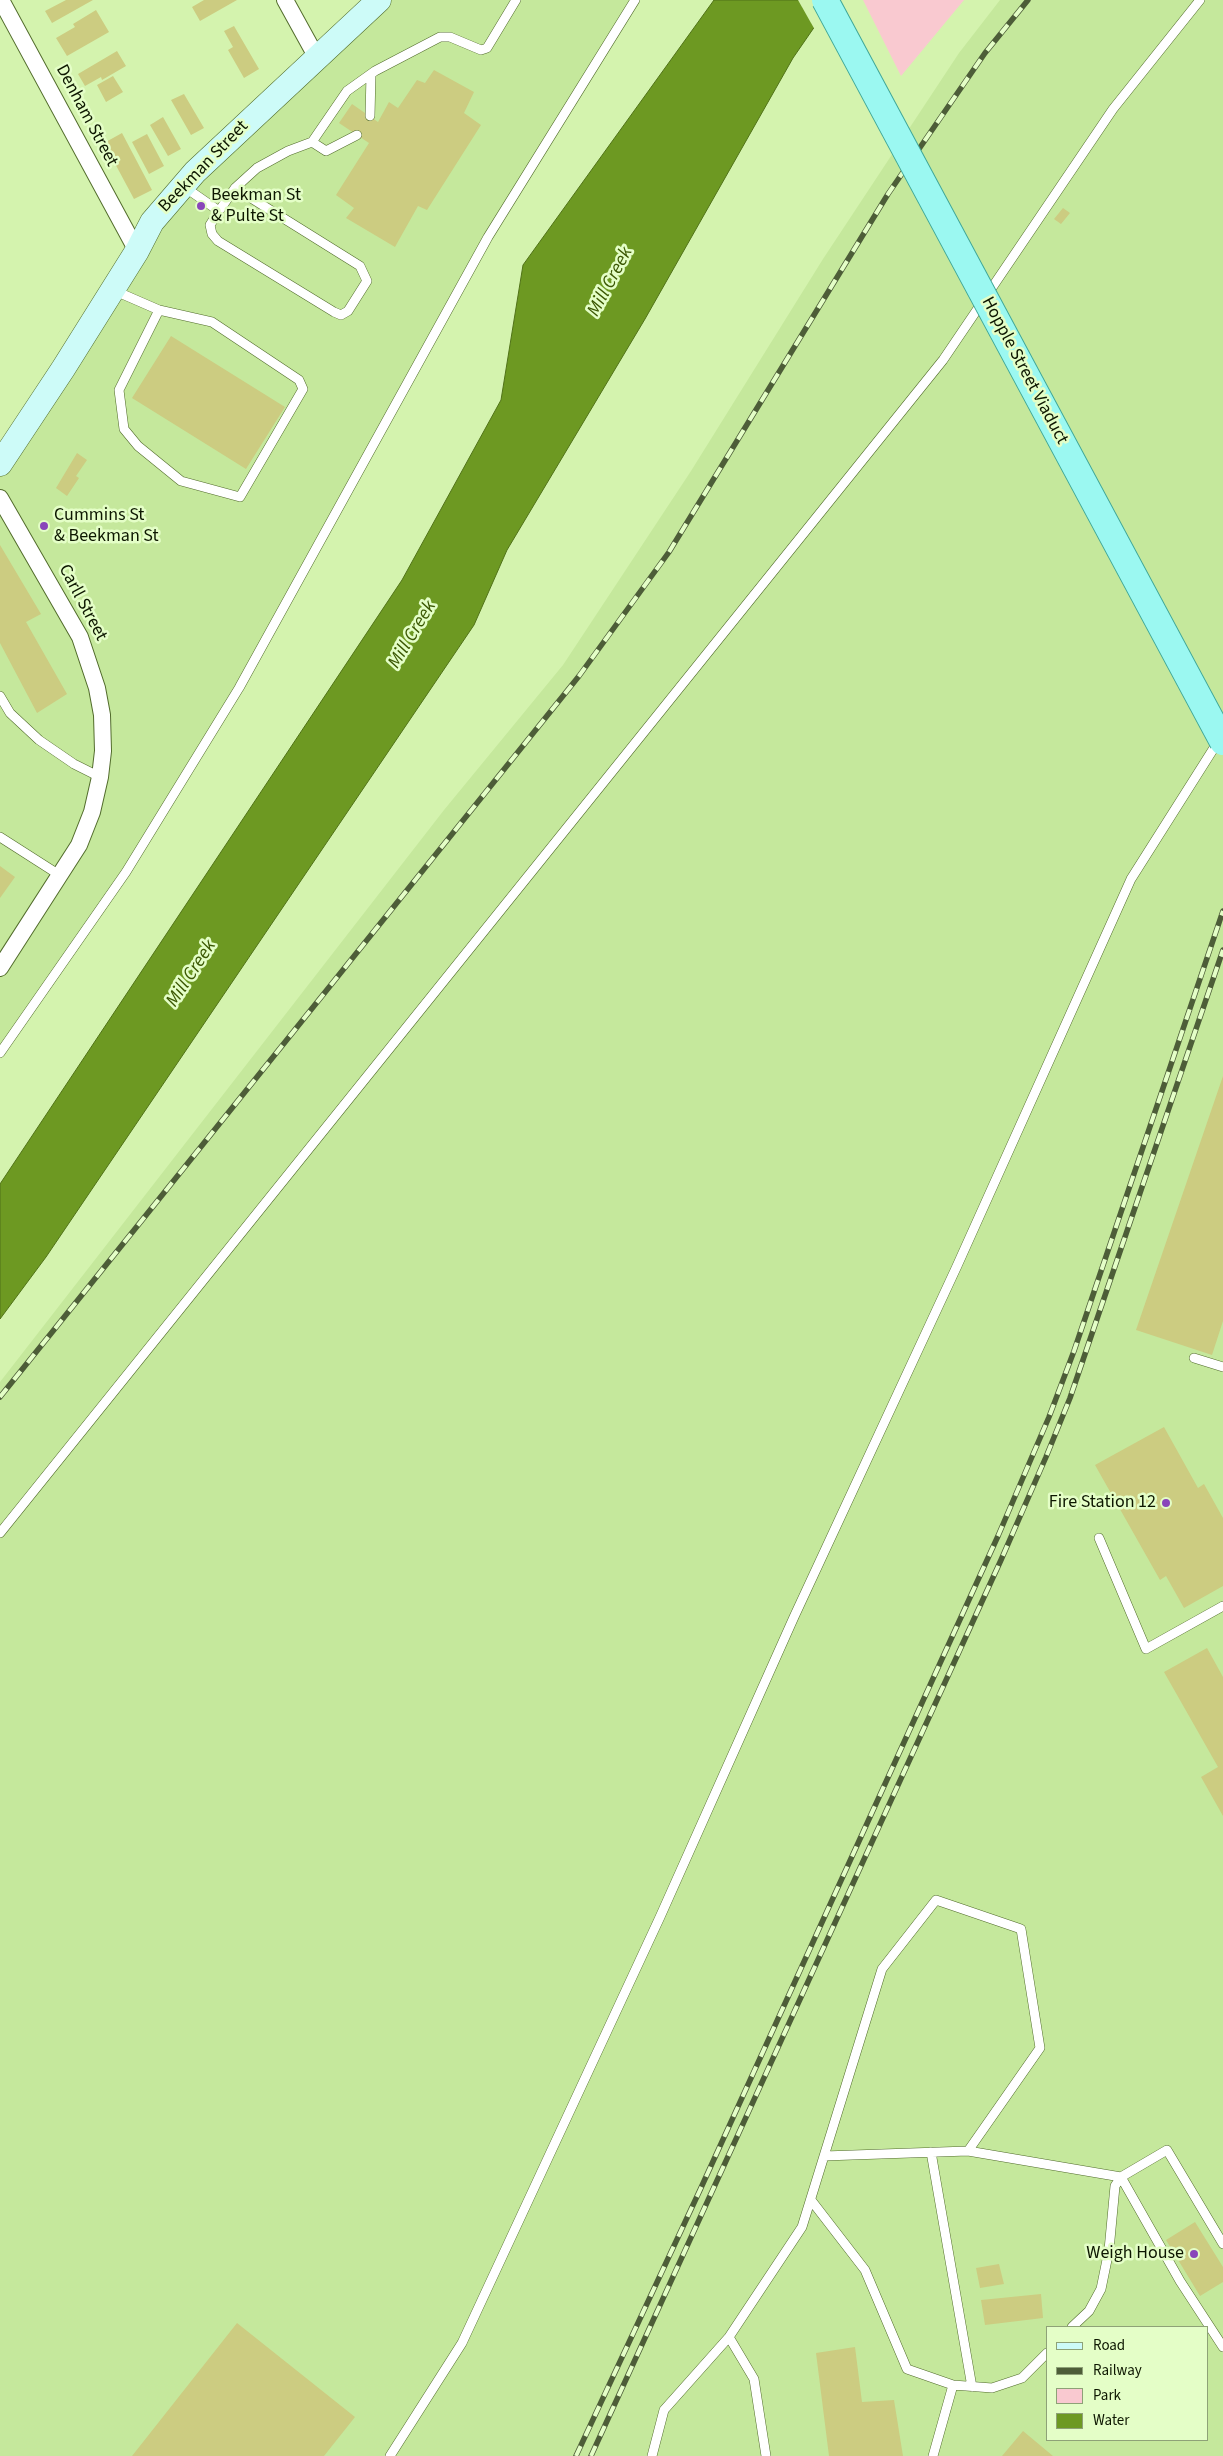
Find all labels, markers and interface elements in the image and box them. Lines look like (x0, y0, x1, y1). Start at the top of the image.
street label: Denham Street (50, 61, 122, 171)
street label: Beekman Street (155, 116, 253, 218)
place label: Beekman St & Pulte St (211, 185, 301, 228)
marker: Beekman St & Pulte St (195, 200, 207, 212)
water label: Mill Creek (583, 243, 639, 321)
street label: Hopple Street Viaduct (976, 294, 1072, 448)
place label: Cummins St & Beekman St (54, 505, 159, 548)
marker: Cummins St & Beekman St (38, 520, 50, 532)
street label: Carll Street (53, 561, 111, 645)
water label: Mill Creek (384, 597, 442, 673)
water label: Mill Creek (162, 936, 222, 1012)
place label: Fire Station 12 (1049, 1492, 1156, 1514)
marker: Fire Station 12 (1160, 1497, 1172, 1509)
place label: Weigh House (1086, 2243, 1184, 2265)
marker: Weigh House (1188, 2248, 1200, 2260)
legend (1046, 2326, 1208, 2441)
text: Road (1093, 2335, 1125, 2356)
text: Railway (1093, 2360, 1142, 2381)
text: Park (1093, 2385, 1121, 2406)
text: Water (1093, 2410, 1129, 2431)

